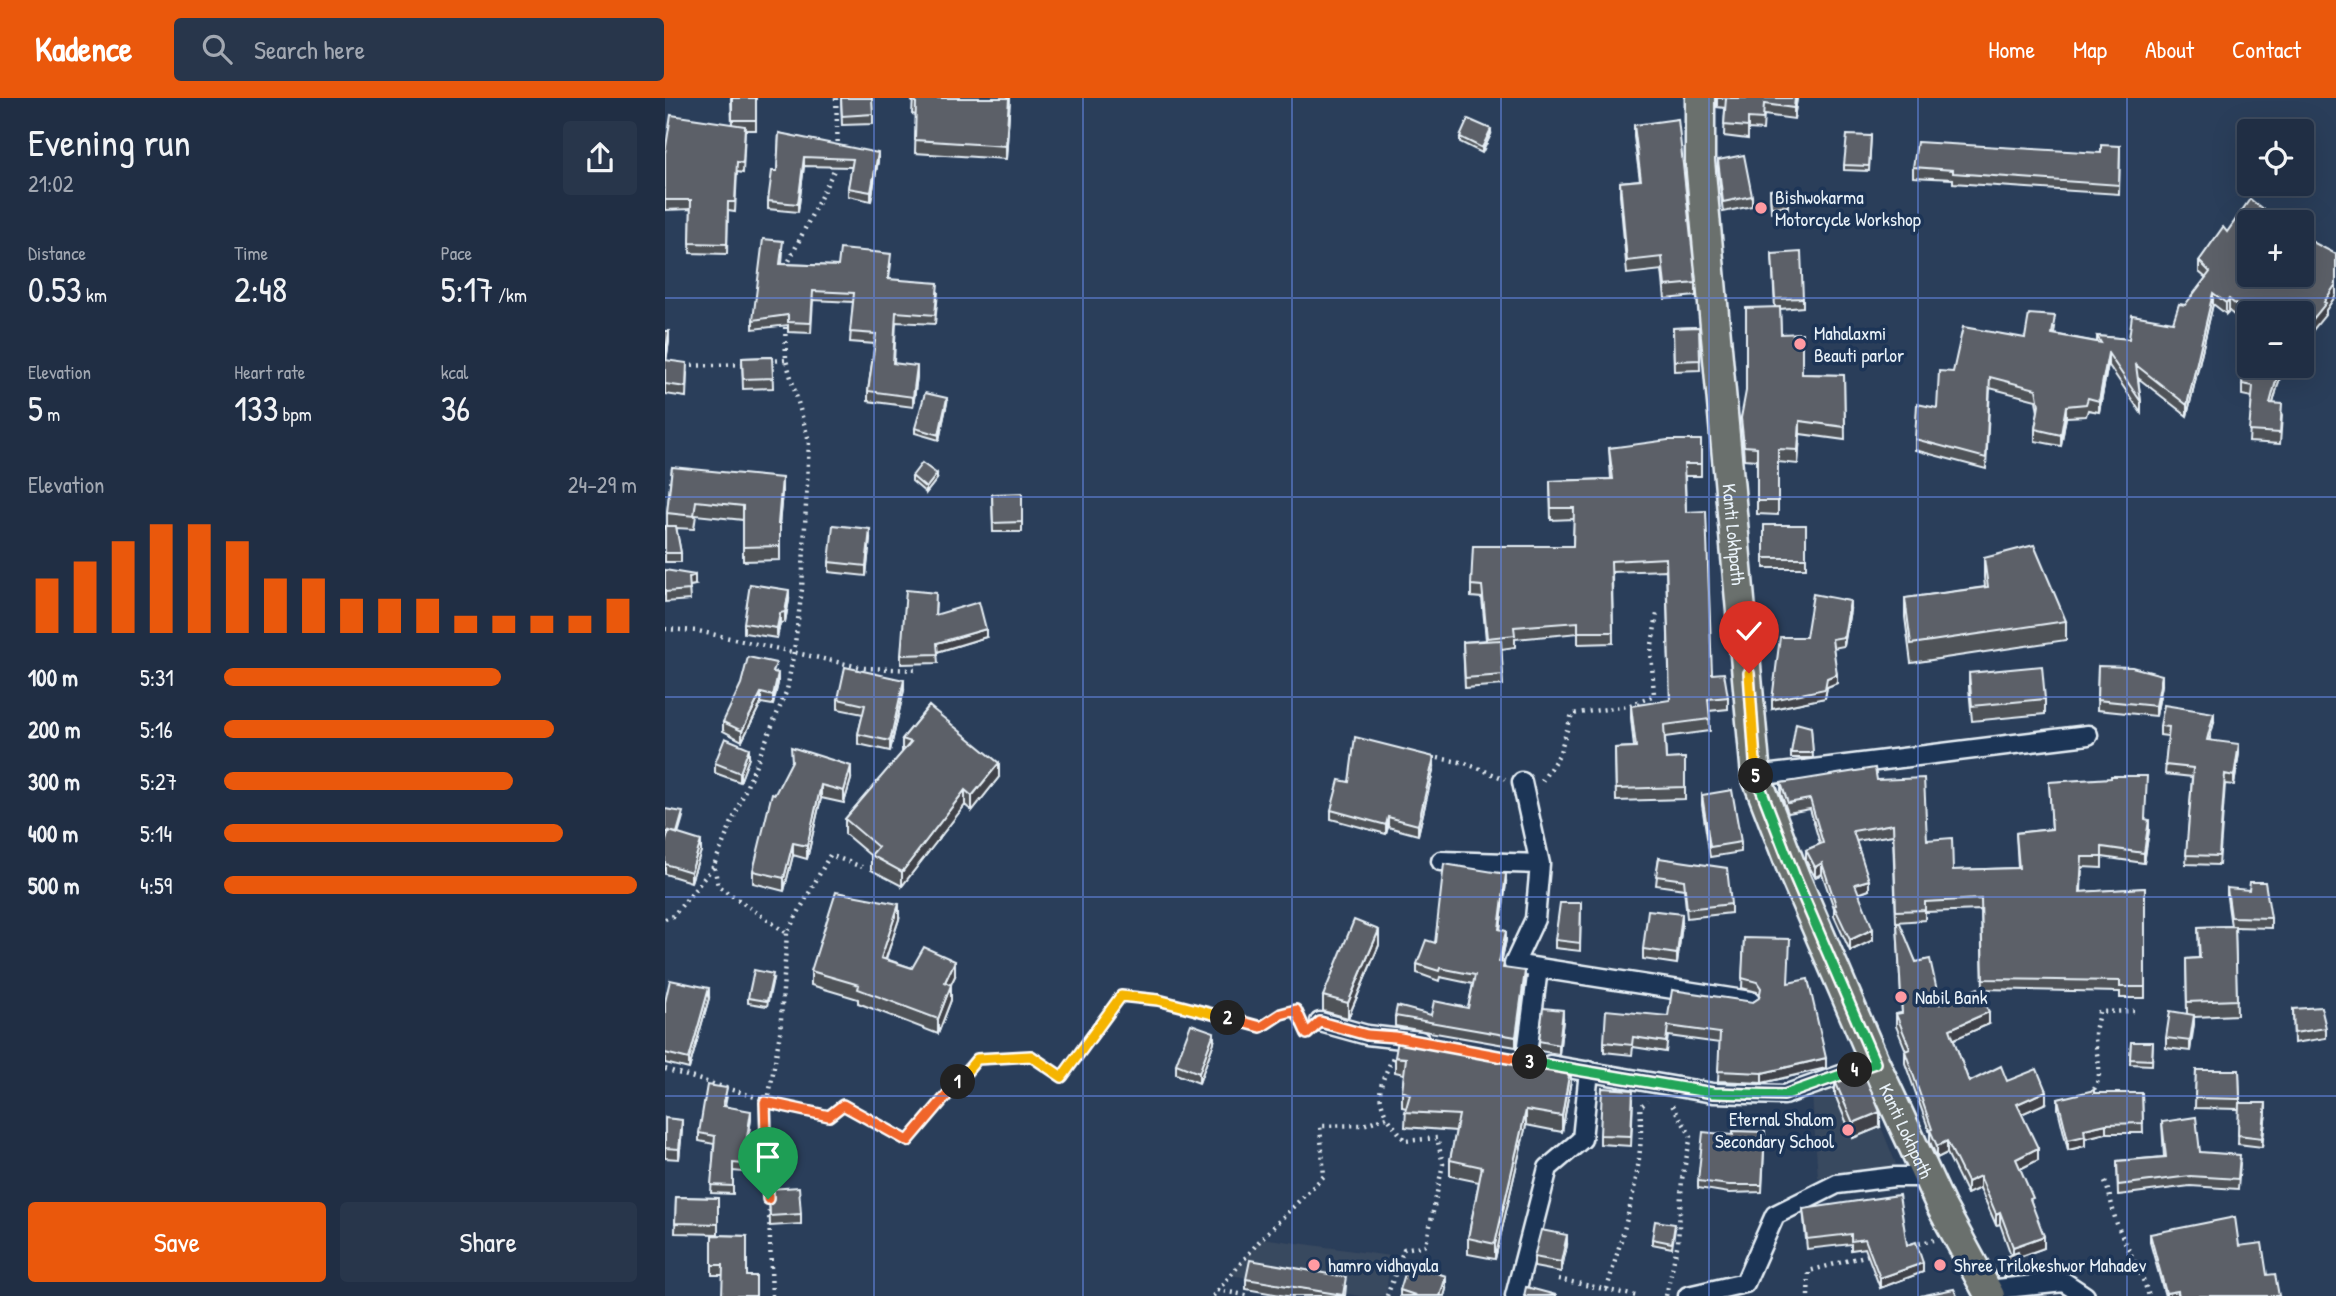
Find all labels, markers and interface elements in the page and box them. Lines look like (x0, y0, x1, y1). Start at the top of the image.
search box (174, 18, 664, 81)
text: Kadence (35, 27, 132, 71)
icon: search (198, 30, 236, 68)
text: Search here (254, 32, 365, 67)
text: Home (1988, 33, 2035, 65)
text: Map (2073, 33, 2107, 65)
text: About (2145, 33, 2194, 65)
text: Contact (2232, 33, 2301, 65)
text: Evening run (28, 116, 191, 168)
map controls (2237, 119, 2314, 378)
button: locate (2237, 119, 2314, 196)
button: share (563, 121, 637, 195)
text: 21:02 (28, 168, 74, 199)
place label: Bishwokarma Motorcycle Workshop (1775, 184, 1921, 232)
marker: Bishwokarma Motorcycle Workshop (1753, 200, 1769, 216)
button: + (2237, 210, 2314, 287)
text: Distance (28, 240, 86, 266)
text: Time (234, 240, 268, 266)
text: Pace (441, 240, 472, 266)
text: 0.53 (28, 266, 82, 313)
text: 2:48 (234, 266, 287, 313)
text: 5:17 (441, 266, 494, 313)
text: km (82, 282, 107, 308)
text: /km (494, 282, 527, 308)
button: − (2237, 301, 2314, 378)
place label: Mahalaxmi Beauti parlor (1814, 320, 1905, 368)
marker: Mahalaxmi Beauti parlor (1792, 336, 1808, 352)
text: Elevation (28, 359, 91, 385)
text: Heart rate (234, 359, 305, 385)
text: kcal (441, 359, 468, 385)
text: 5 (28, 385, 43, 432)
text: 133 (234, 385, 278, 432)
text: 36 (441, 385, 470, 432)
text: m (43, 401, 60, 427)
text: bpm (278, 401, 312, 427)
text: Elevation (28, 469, 104, 500)
text: 24–29 m (568, 469, 637, 500)
street label: Kanti Lokhpath (1716, 483, 1752, 586)
pin (1719, 601, 1779, 673)
icon: check (1730, 612, 1768, 650)
text: 100 m (28, 662, 78, 693)
text: 5:31 (140, 662, 174, 693)
text: 200 m (28, 714, 80, 745)
text: 5:16 (140, 714, 173, 745)
pin: 5 (1739, 758, 1773, 794)
text: 5 (1751, 762, 1760, 788)
text: 300 m (28, 766, 80, 797)
text: 5:27 (140, 766, 177, 797)
text: 400 m (28, 818, 78, 849)
text: 5:14 (140, 818, 172, 849)
text: 500 m (28, 870, 79, 901)
text: 4:59 (140, 870, 172, 901)
place label: Nabil Bank (1915, 984, 1988, 1010)
marker: Nabil Bank (1893, 989, 1909, 1005)
pin: 2 (1211, 1000, 1245, 1035)
text: 2 (1223, 1004, 1232, 1030)
pin: 3 (1513, 1044, 1547, 1080)
text: 3 (1525, 1048, 1534, 1074)
pin: 4 (1837, 1052, 1873, 1088)
text: 4 (1851, 1056, 1858, 1082)
pin: 1 (941, 1065, 975, 1100)
text: 1 (954, 1068, 961, 1094)
street label: Kanti Lokhpath (1873, 1079, 1939, 1183)
place label: Eternal Shalom Secondary School (1715, 1106, 1835, 1154)
marker: Eternal Shalom Secondary School (1840, 1122, 1856, 1138)
pin (738, 1127, 798, 1199)
icon: arrive (749, 1138, 787, 1176)
button: Save (28, 1202, 326, 1282)
button: Share (340, 1202, 637, 1282)
place label: hamro vidhayala (1328, 1252, 1439, 1278)
place label: Shree Trilokeshwor Mahadev (1954, 1252, 2147, 1278)
marker: hamro vidhayala (1306, 1257, 1322, 1273)
marker: Shree Trilokeshwor Mahadev (1932, 1257, 1948, 1273)

